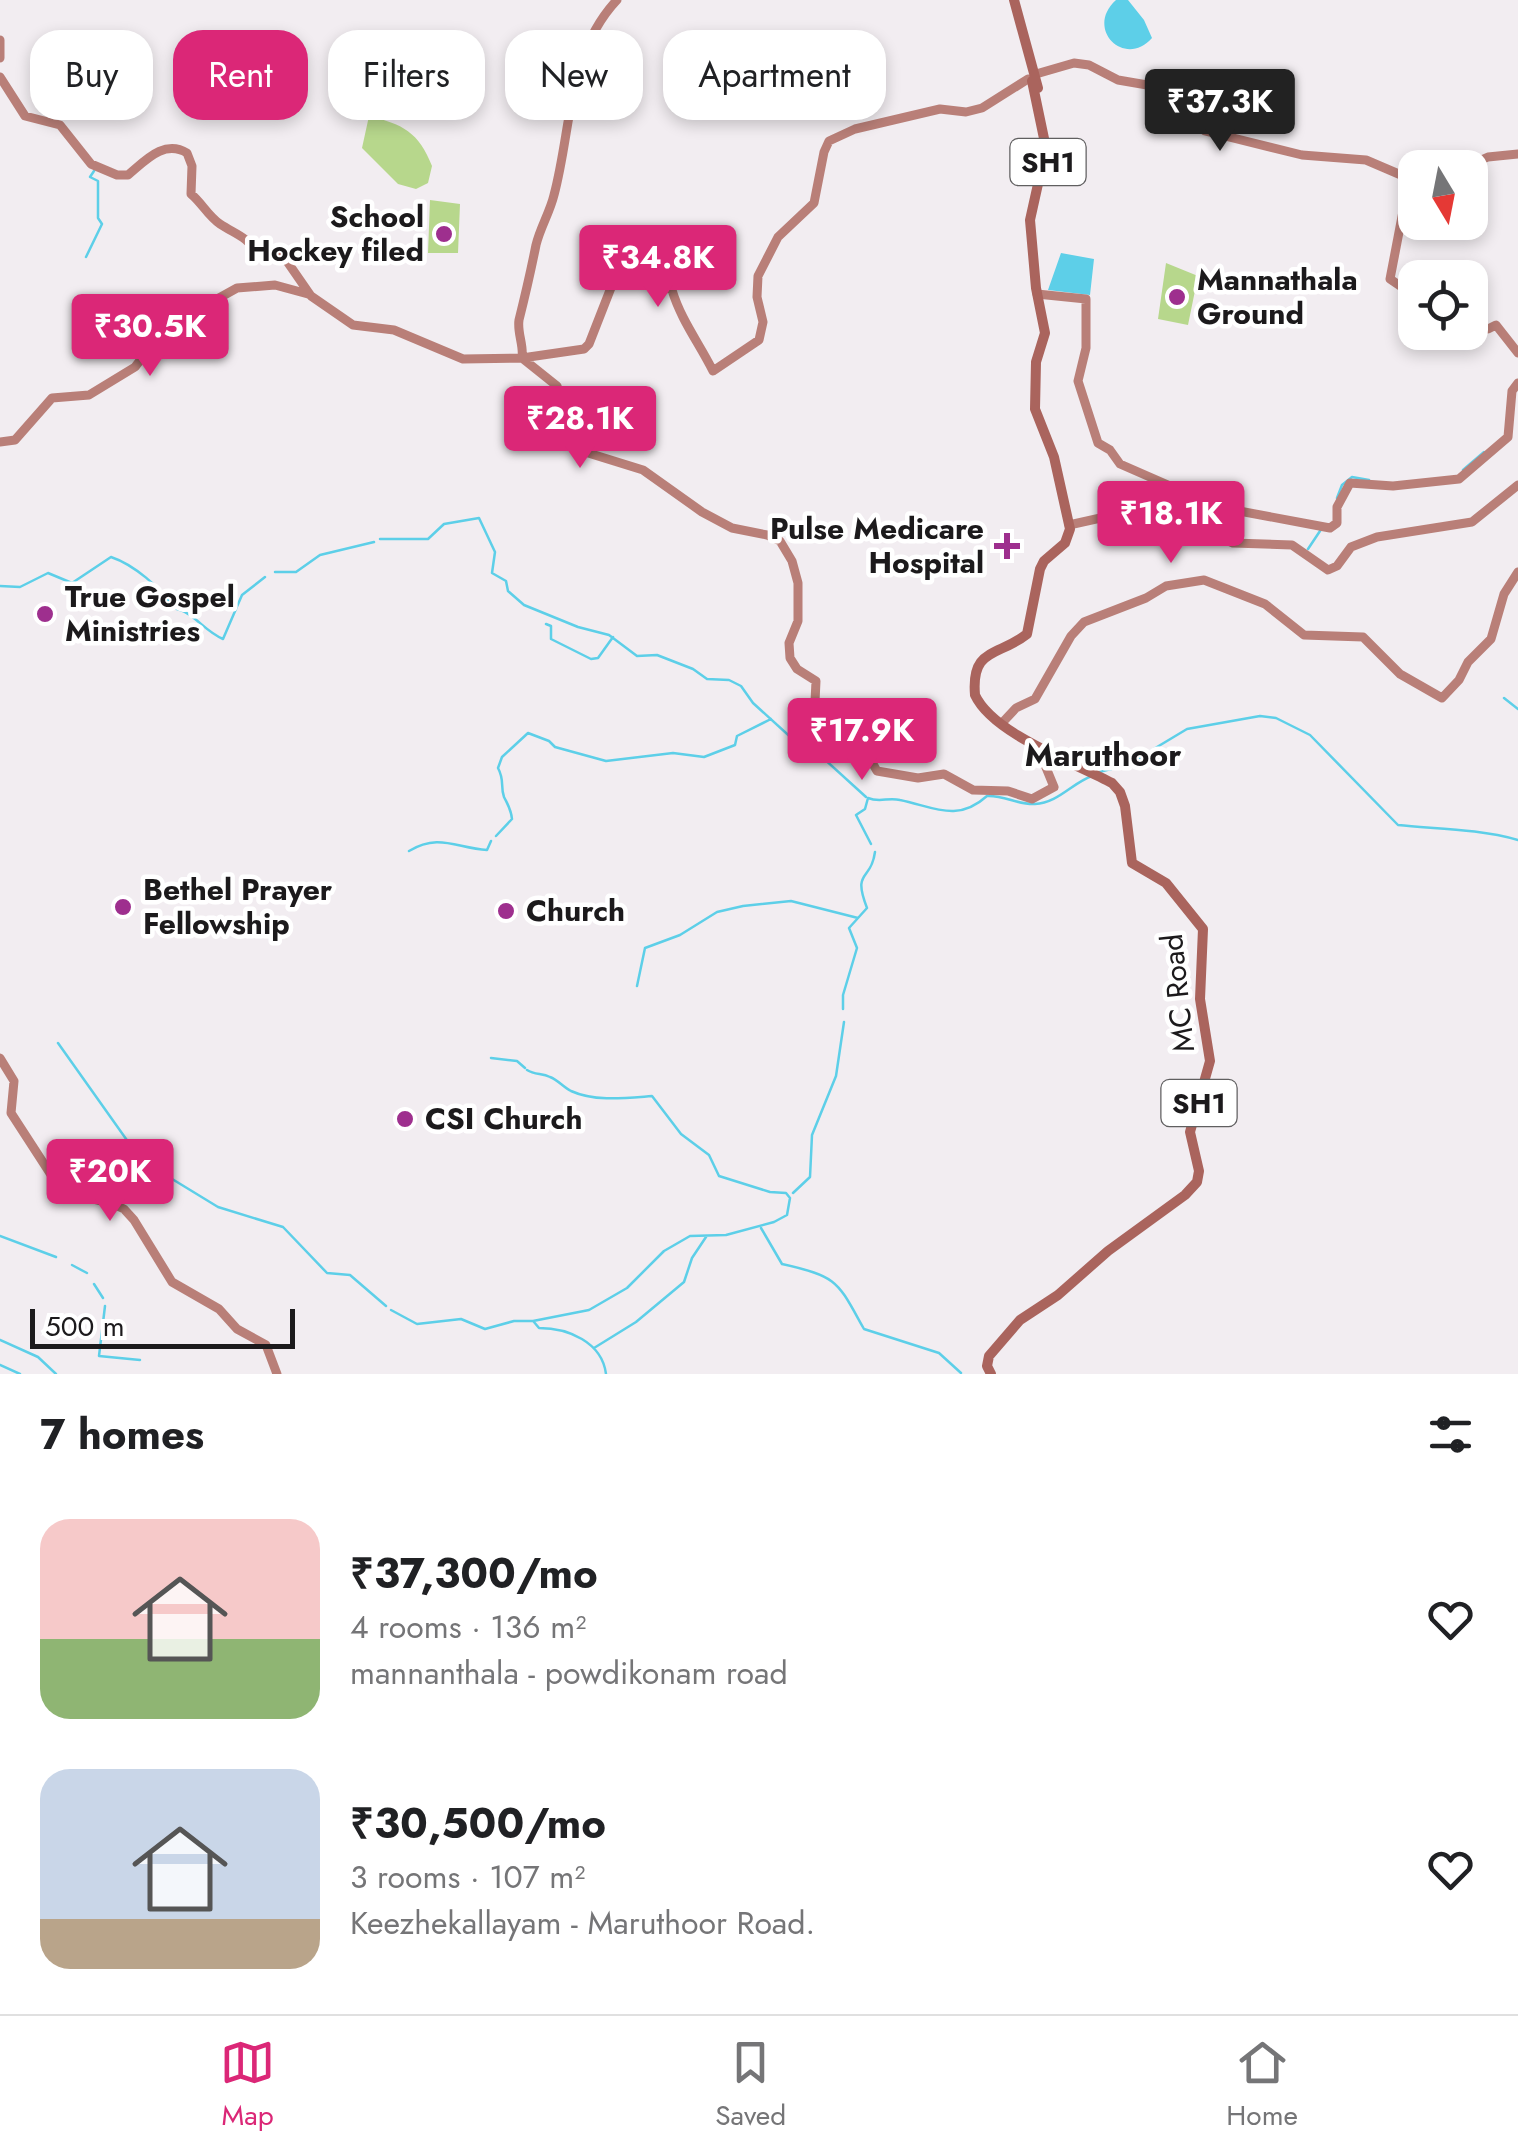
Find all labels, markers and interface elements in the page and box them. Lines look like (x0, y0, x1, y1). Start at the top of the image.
chip: Buy (30, 30, 153, 120)
chip: Rent (173, 30, 308, 120)
chip: Filters (328, 30, 485, 120)
chip: New (505, 30, 643, 120)
chip: Apartment (663, 30, 886, 120)
pin: ₹37.3K (1139, 69, 1301, 154)
text: ₹37.3K (1167, 78, 1273, 124)
road number: SH1 (1010, 139, 1086, 185)
north arrow (1398, 150, 1488, 240)
map controls (1398, 150, 1488, 350)
place label: School Hockey filed (247, 195, 424, 272)
marker: School Hockey filed (433, 223, 455, 245)
pin: ₹34.8K (577, 225, 739, 310)
text: ₹34.8K (601, 234, 715, 280)
place label: Mannathala Ground (1197, 258, 1358, 335)
button: locate (1398, 260, 1488, 350)
marker: Mannathala Ground (1166, 286, 1188, 308)
pin: ₹30.5K (69, 294, 231, 379)
text: ₹30.5K (94, 303, 206, 349)
pin: ₹28.1K (499, 386, 661, 471)
text: ₹28.1K (526, 395, 634, 441)
pin: ₹18.1K (1090, 481, 1252, 566)
text: ₹18.1K (1119, 490, 1223, 536)
place label: Pulse Medicare Hospital (770, 507, 984, 584)
marker: Pulse Medicare Hospital (994, 533, 1020, 559)
place label: True Gospel Ministries (65, 575, 235, 652)
marker: True Gospel Ministries (34, 603, 56, 625)
pin: ₹17.9K (781, 698, 943, 783)
text: ₹17.9K (810, 707, 914, 753)
district label: Maruthoor (1025, 732, 1181, 778)
place label: Bethel Prayer Fellowship (143, 868, 333, 945)
place label: Church (526, 889, 625, 932)
marker: Bethel Prayer Fellowship (112, 896, 134, 918)
marker: Church (495, 900, 517, 922)
street label: MC Road (1150, 932, 1205, 1054)
road number: SH1 (1162, 1080, 1236, 1126)
place label: CSI Church (425, 1097, 583, 1140)
marker: CSI Church (394, 1108, 416, 1130)
pin: ₹20K (51, 1139, 169, 1224)
text: ₹20K (69, 1148, 151, 1194)
scale bar (30, 1304, 295, 1348)
text: 500 m (45, 1306, 125, 1347)
text: 7 homes (40, 1404, 204, 1465)
icon: filters (1423, 1407, 1478, 1462)
text: ₹37,300/mo (350, 1543, 598, 1604)
icon: home (120, 1559, 240, 1679)
icon: heart (1423, 1592, 1478, 1647)
text: 4 rooms · 136 m² (350, 1604, 586, 1650)
text: mannanthala - powdikonam road (350, 1650, 788, 1696)
text: ₹30,500/mo (350, 1793, 606, 1854)
icon: home (120, 1809, 240, 1929)
icon: heart (1423, 1842, 1478, 1897)
text: 3 rooms · 107 m² (350, 1854, 585, 1900)
text: Keezhekallayam - Maruthoor Road. (350, 1900, 815, 1946)
tab: Map (220, 2035, 275, 2136)
tab: Saved (715, 2035, 786, 2136)
tab: Home (1226, 2035, 1298, 2136)

